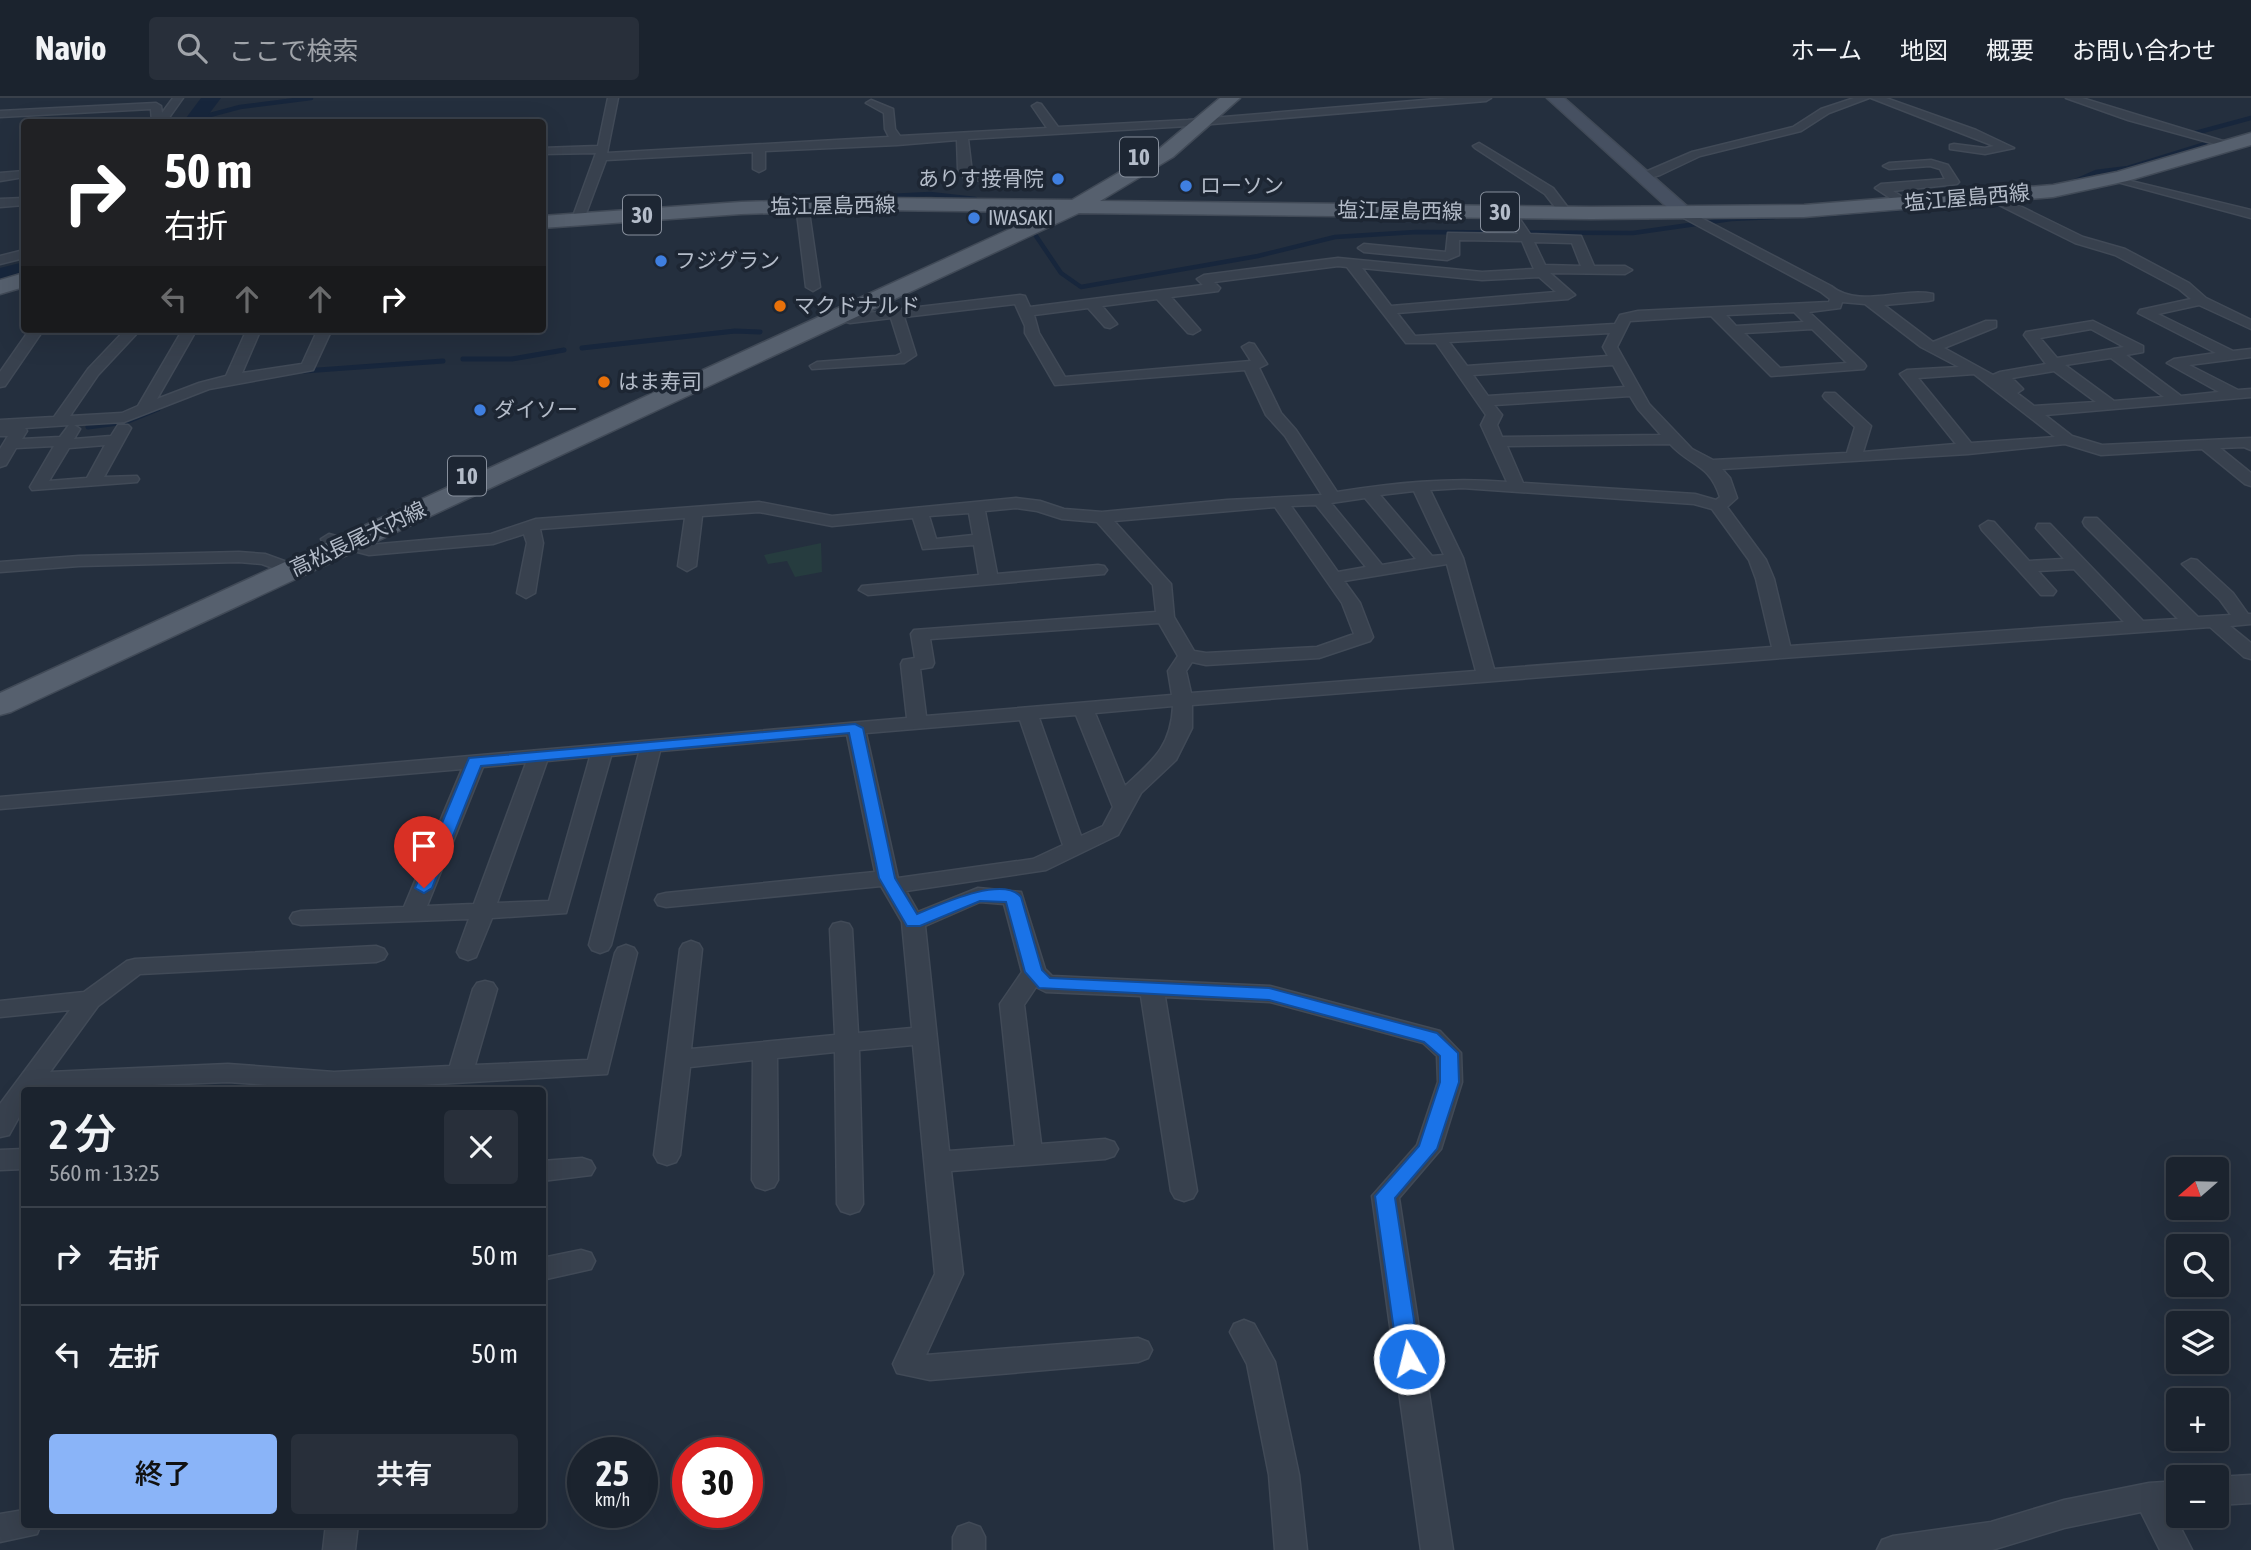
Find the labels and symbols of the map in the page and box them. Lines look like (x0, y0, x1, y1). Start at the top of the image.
road number: 10 (1120, 138, 1158, 176)
place label: ありす接骨院 (918, 166, 1044, 190)
marker: ありす接骨院 (1050, 171, 1066, 187)
place label: ローソン (1200, 173, 1284, 197)
marker: ローソン (1178, 178, 1194, 194)
street label: 塩江屋島西線 (1903, 180, 2031, 214)
street label: 塩江屋島西線 (770, 192, 896, 218)
road number: 30 (1481, 192, 1519, 232)
road number: 30 (623, 196, 661, 234)
street label: 塩江屋島西線 (1337, 197, 1463, 223)
place label: IWASAKI (988, 205, 1053, 229)
marker: IWASAKI (966, 210, 982, 226)
place label: フジグラン (675, 248, 780, 272)
marker: フジグラン (653, 253, 669, 269)
place label: マクドナルド (794, 293, 920, 317)
marker: マクドナルド (772, 298, 788, 314)
place label: はま寿司 (618, 369, 702, 393)
marker: はま寿司 (596, 374, 612, 390)
place label: ダイソー (494, 397, 578, 421)
marker: ダイソー (472, 402, 488, 418)
road number: 10 (448, 456, 486, 496)
street label: 高松長尾大内線 (286, 496, 429, 580)
pin (394, 816, 454, 888)
north arrow (2166, 1157, 2230, 1220)
position arrow (1372, 1322, 1446, 1396)
speed limit sign: 30 (672, 1437, 763, 1528)

